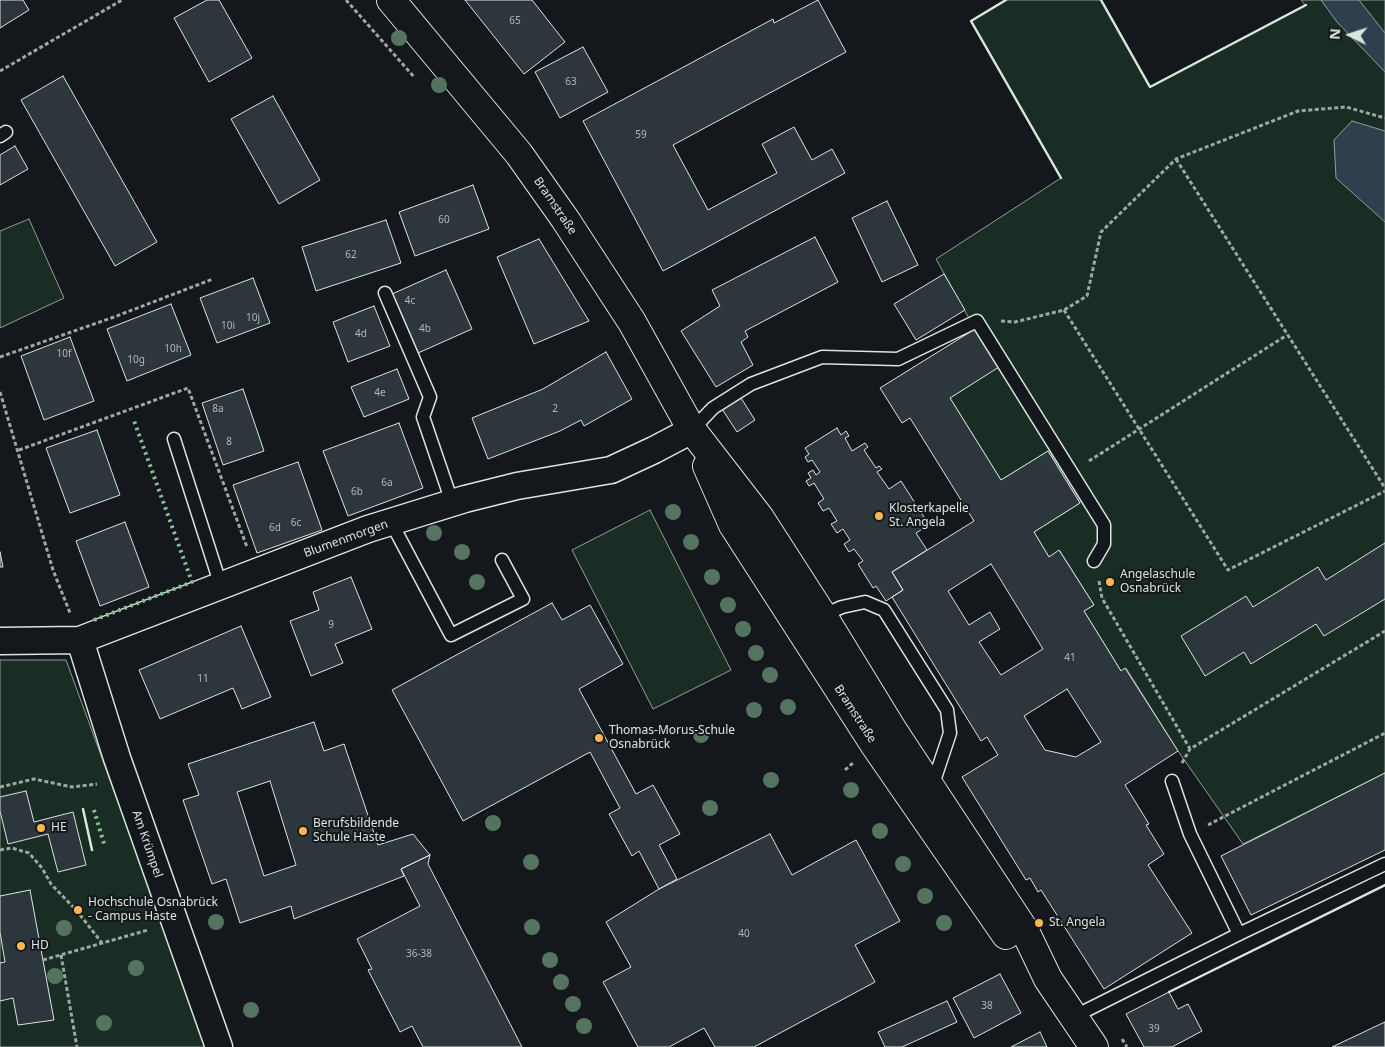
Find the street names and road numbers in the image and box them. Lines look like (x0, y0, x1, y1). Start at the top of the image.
street label: Bramstraße (530, 174, 580, 238)
street label: Blumenmorgen (302, 517, 390, 561)
street label: Bramstraße (831, 682, 879, 746)
street label: Am Krümpel (129, 808, 165, 880)

